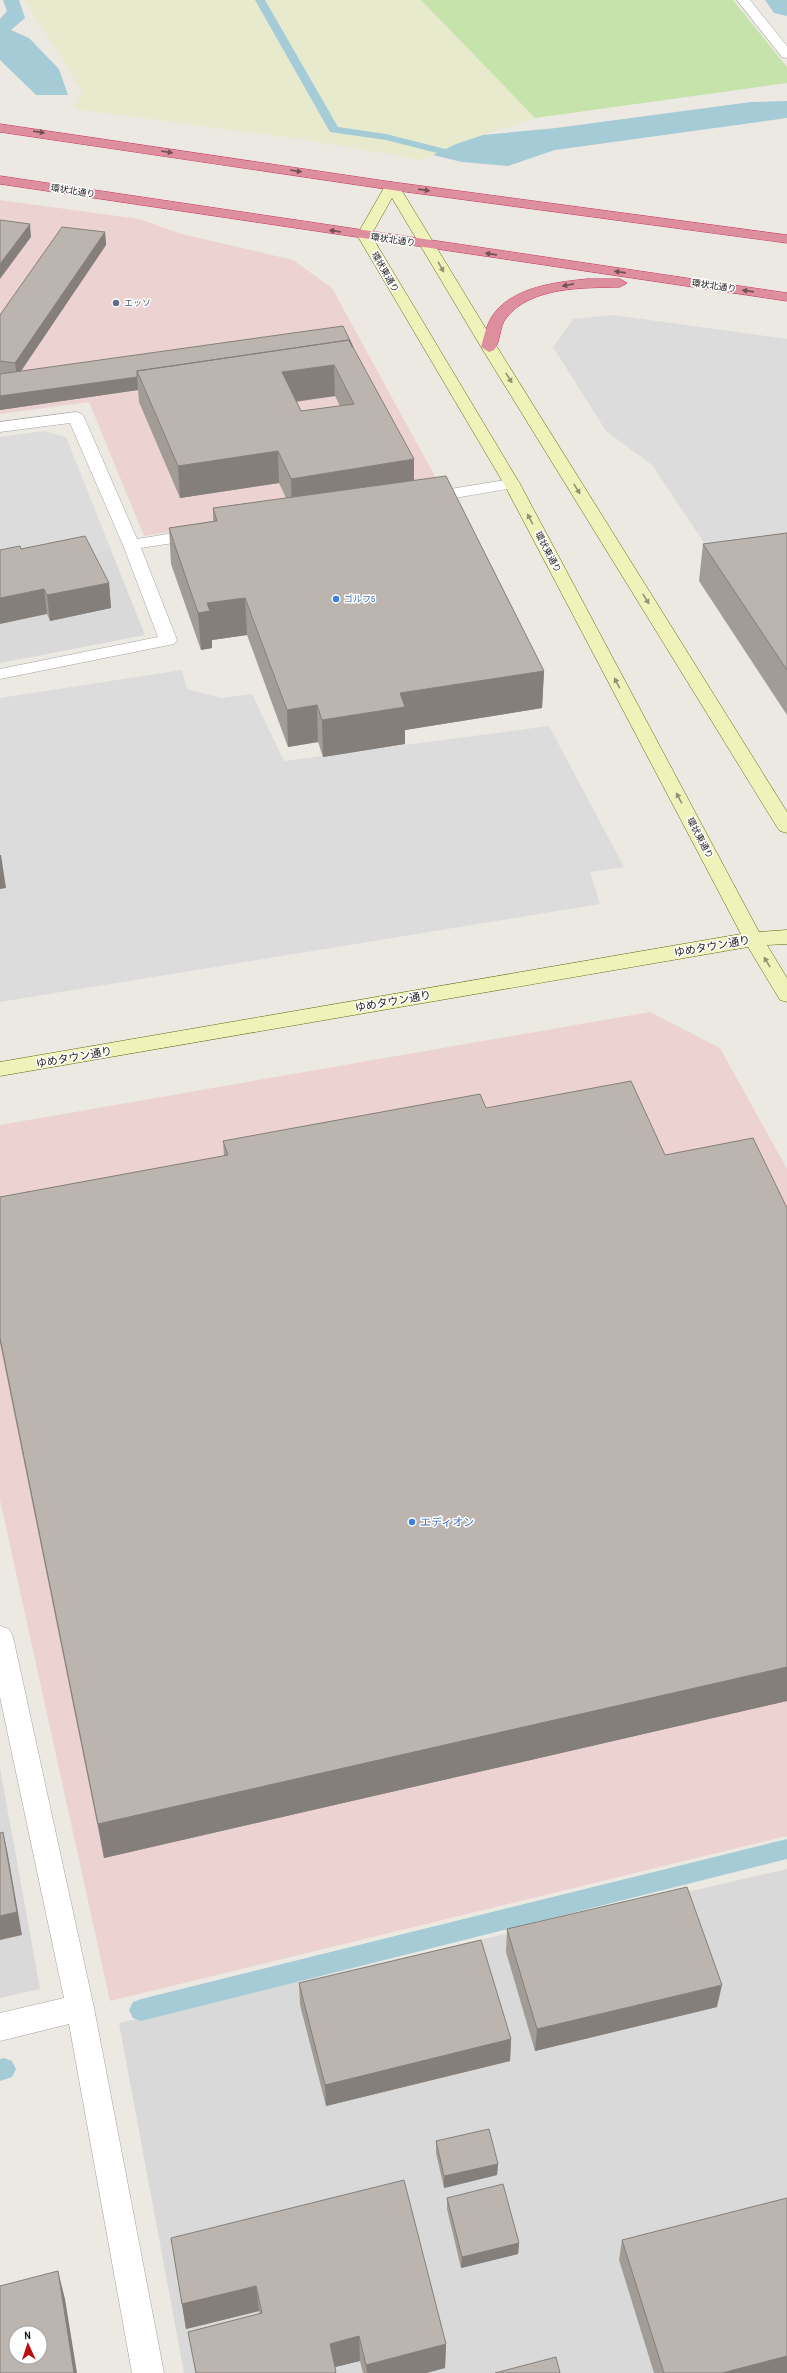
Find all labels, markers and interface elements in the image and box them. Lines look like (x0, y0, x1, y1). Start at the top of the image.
one-way arrow (33, 129, 45, 135)
one-way arrow (161, 149, 173, 155)
one-way arrow (290, 168, 302, 174)
street label: 環状北通り (50, 182, 96, 200)
one-way arrow (418, 187, 431, 193)
one-way arrow (329, 228, 341, 234)
street label: 環状北通り (370, 231, 416, 249)
street label: 環状東通り (369, 250, 401, 294)
one-way arrow (485, 251, 497, 257)
one-way arrow (438, 261, 445, 273)
one-way arrow (614, 269, 626, 275)
street label: 環状北通り (691, 277, 737, 295)
one-way arrow (562, 282, 574, 288)
one-way arrow (742, 288, 754, 294)
place label: エッソ (124, 297, 151, 309)
marker: エッソ (111, 298, 121, 308)
one-way arrow (505, 372, 512, 384)
one-way arrow (573, 484, 581, 494)
one-way arrow (527, 513, 533, 525)
street label: 環状東通り (532, 529, 564, 575)
place label: ゴルフ5 (344, 593, 375, 605)
one-way arrow (642, 593, 649, 605)
marker: ゴルフ5 (331, 594, 341, 604)
one-way arrow (614, 677, 621, 689)
one-way arrow (675, 792, 682, 804)
street label: 環状東通り (684, 815, 716, 861)
street label: ゆめタウン通り (673, 932, 751, 960)
one-way arrow (763, 957, 771, 967)
street label: ゆめタウン通り (354, 987, 432, 1015)
street label: ゆめタウン通り (35, 1043, 113, 1071)
place label: エディオン (420, 1515, 474, 1529)
marker: エディオン (407, 1517, 417, 1527)
north arrow (8, 2325, 48, 2365)
text: N (24, 2328, 31, 2342)

